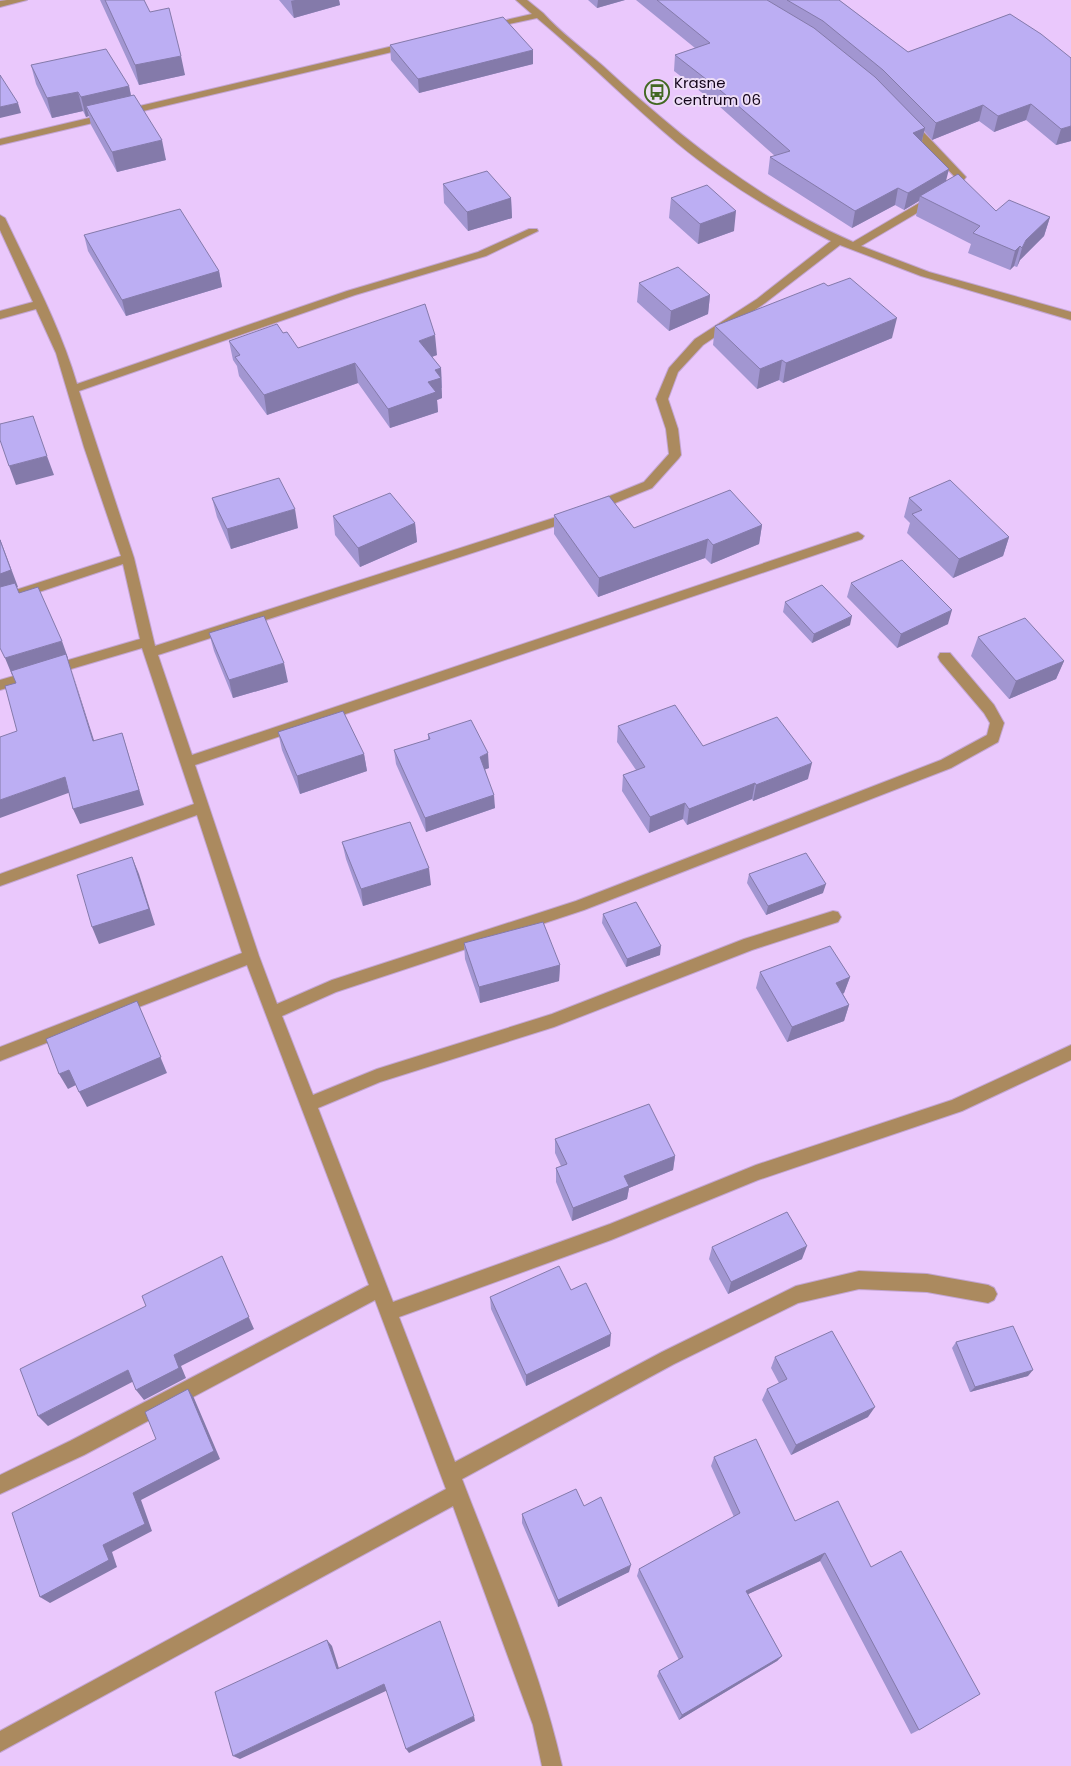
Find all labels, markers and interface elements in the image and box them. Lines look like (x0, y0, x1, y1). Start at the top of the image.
place label: Krasne centrum 06 (674, 72, 761, 110)
bus stop icon: Krasne centrum 06 (644, 79, 670, 105)

